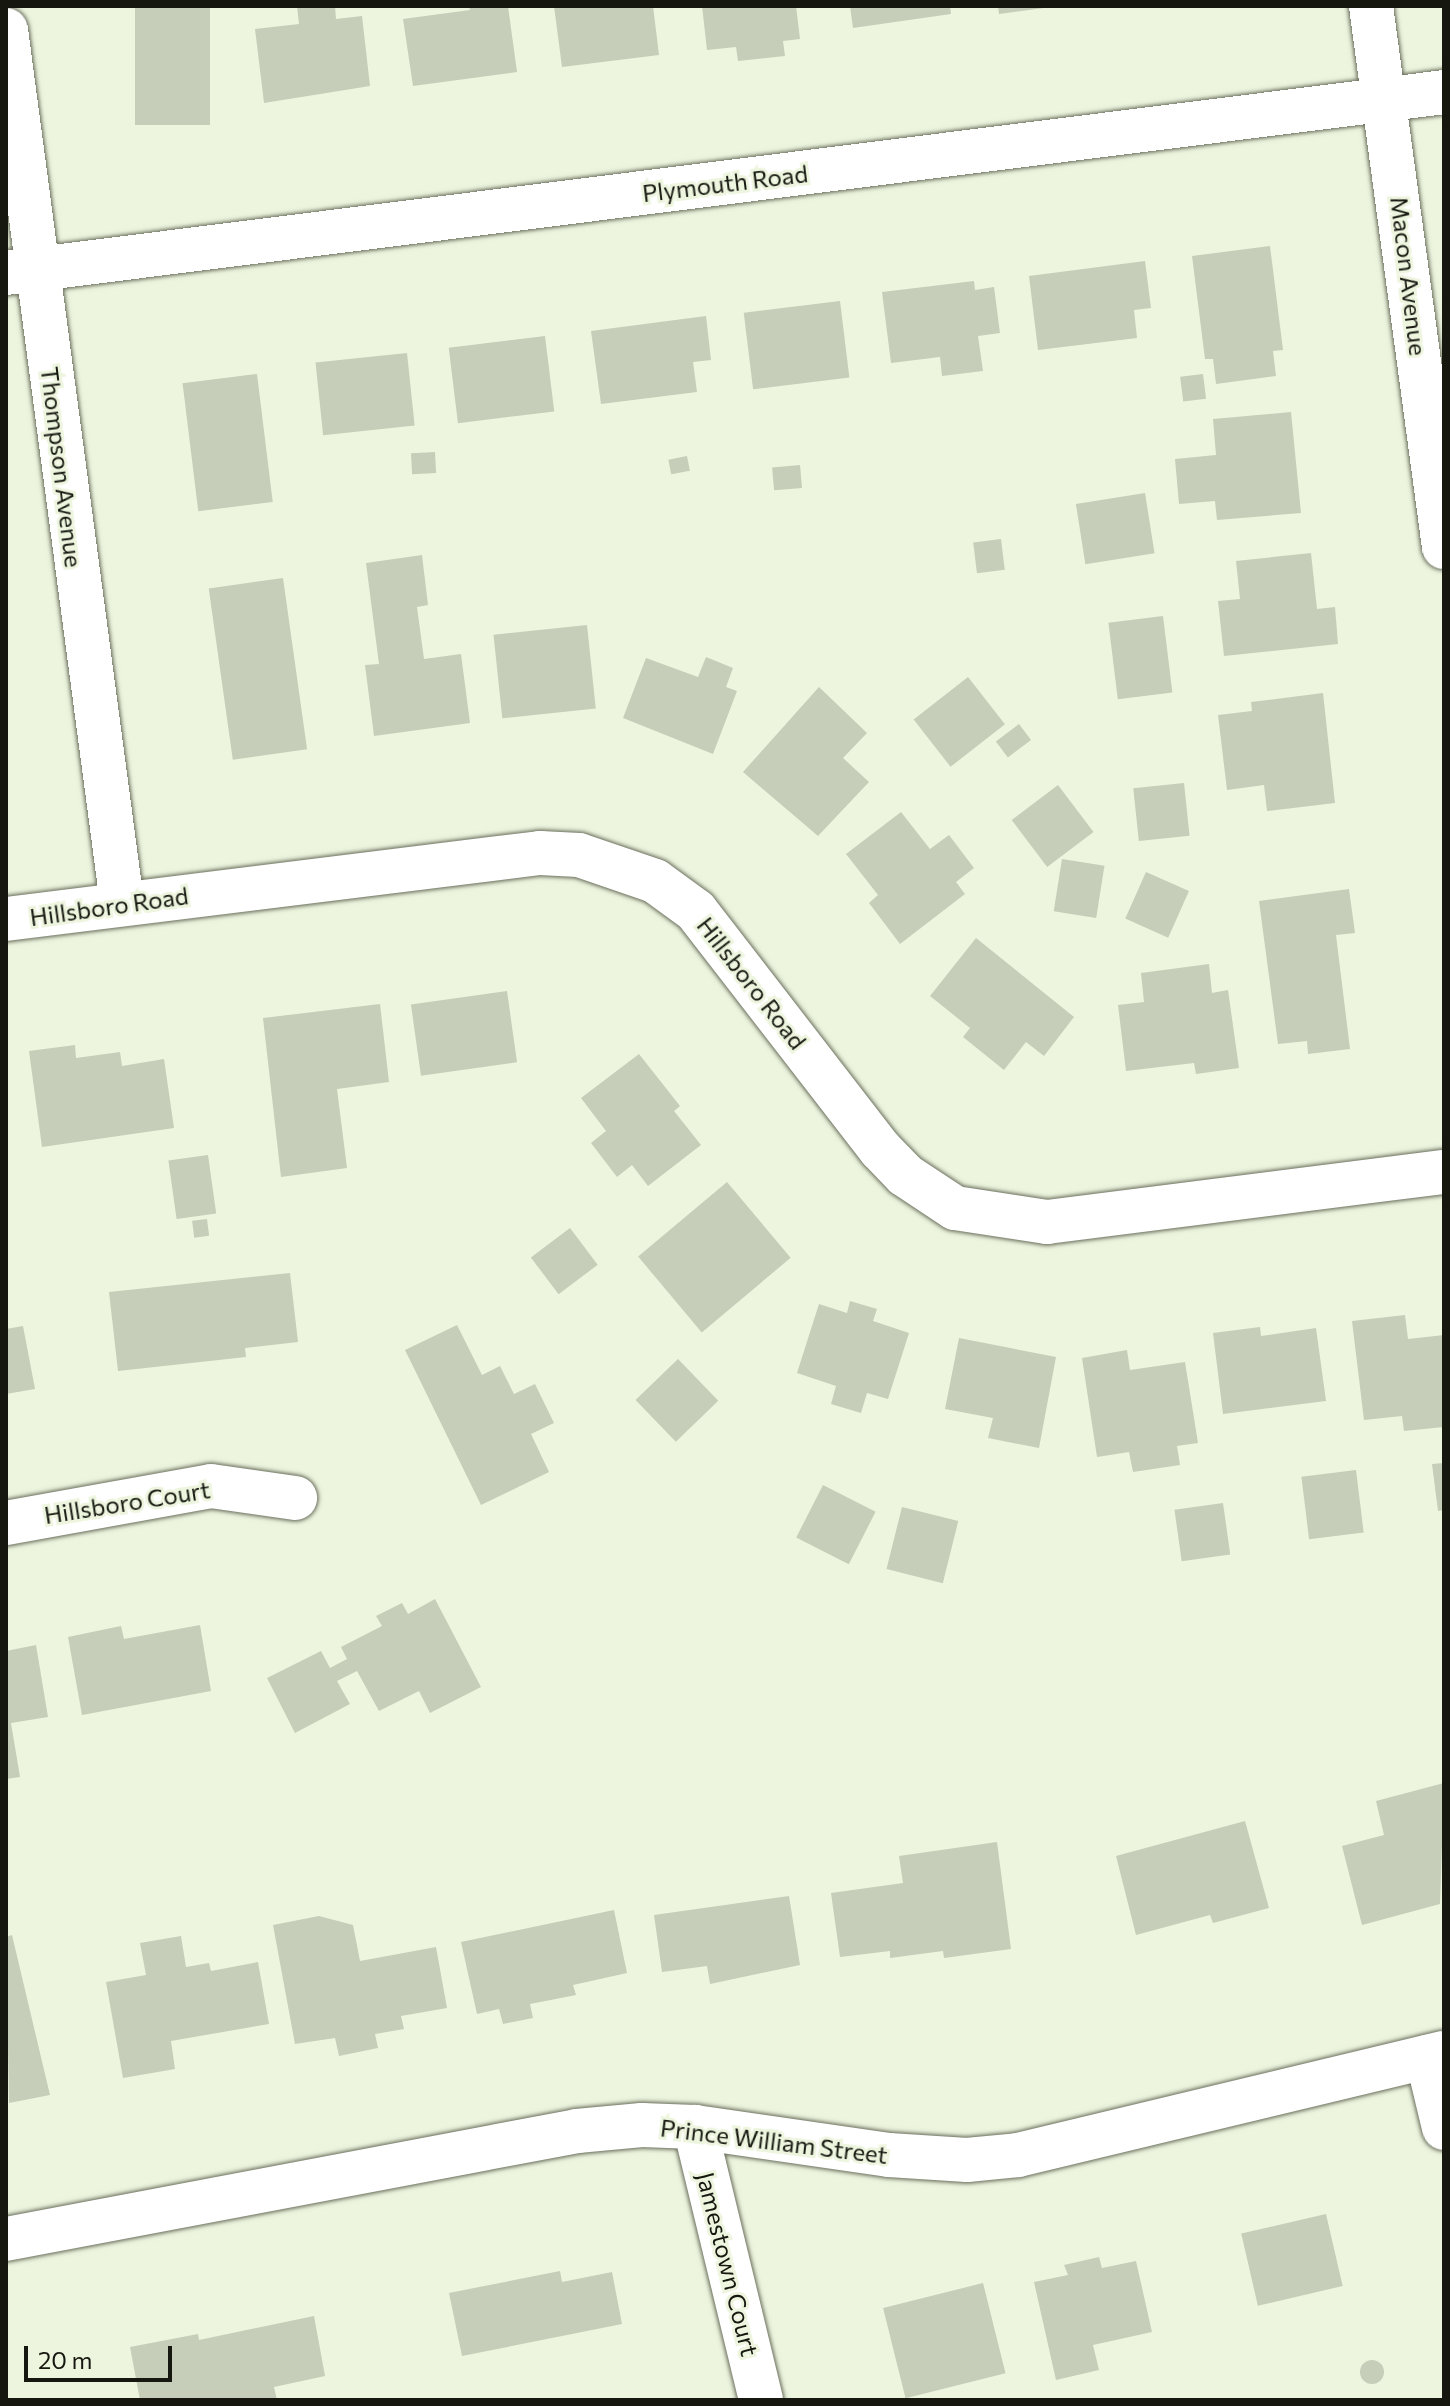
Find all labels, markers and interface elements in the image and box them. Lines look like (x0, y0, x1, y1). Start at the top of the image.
street label: Plymouth Road (641, 159, 809, 207)
street label: Macon Avenue (1385, 195, 1433, 357)
street label: Thompson Avenue (35, 365, 89, 569)
street label: Hillsboro Road (28, 881, 190, 931)
street label: Hillsboro Road (691, 911, 813, 1055)
street label: Hillsboro Court (42, 1475, 212, 1529)
street label: Prince William Street (659, 2113, 889, 2169)
street label: Jamestown Court (691, 2169, 765, 2359)
scale bar (28, 2330, 176, 2380)
text: 20 m (38, 2345, 92, 2374)

